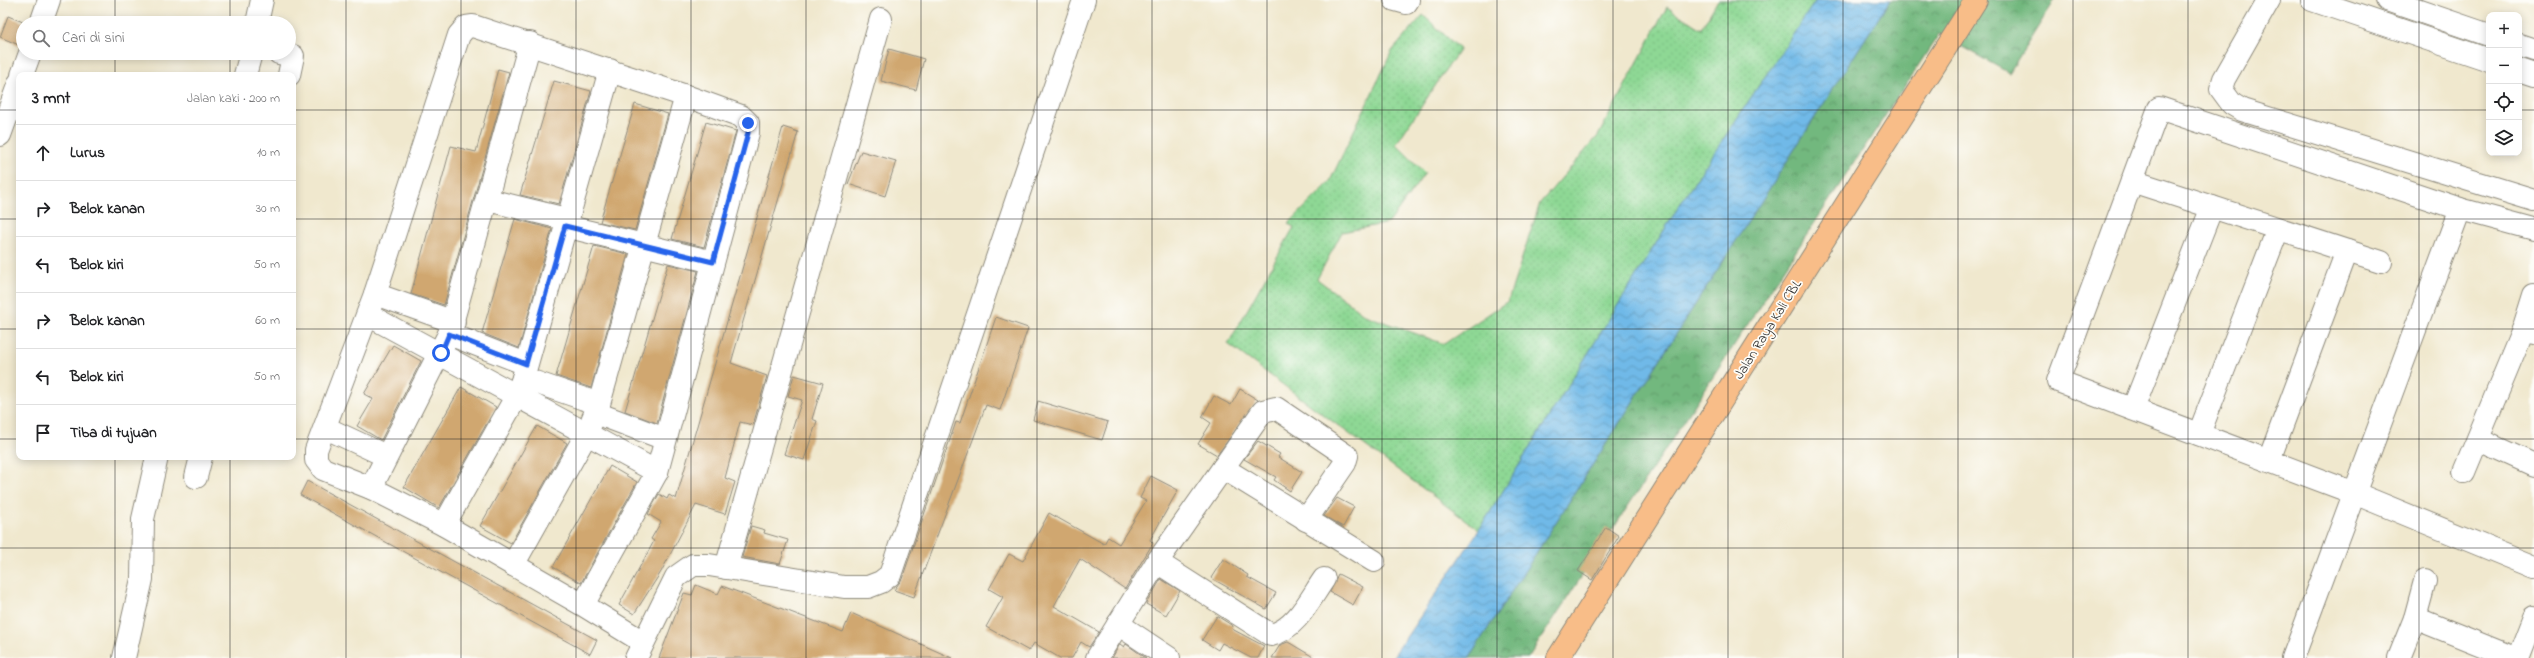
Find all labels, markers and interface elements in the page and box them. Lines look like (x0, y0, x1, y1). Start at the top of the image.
map controls (2486, 12, 2522, 156)
button: + (2486, 12, 2522, 48)
search box (16, 16, 296, 60)
icon: search (30, 27, 52, 49)
text: Cari di sini (62, 27, 125, 49)
button: − (2486, 48, 2522, 84)
button: locate (2486, 84, 2522, 120)
text: 3 mnt (32, 86, 71, 111)
text: Jalan kaki · 200 m (187, 89, 280, 108)
route end (739, 114, 757, 132)
button: layers (2486, 120, 2522, 156)
icon: ahead (32, 142, 54, 164)
text: Lurus (70, 142, 105, 164)
text: 10 m (257, 143, 280, 162)
icon: right (32, 198, 54, 220)
text: Belok kanan (70, 198, 145, 220)
text: 30 m (256, 199, 280, 218)
icon: left (32, 254, 54, 276)
text: Belok kiri (70, 254, 124, 276)
text: 50 m (254, 255, 280, 274)
street label: Jalan Raya Kali CBL (1729, 275, 1809, 384)
icon: right (32, 310, 54, 332)
text: Belok kanan (70, 310, 145, 332)
text: 60 m (255, 311, 280, 330)
route start (432, 344, 450, 362)
icon: left (32, 366, 54, 388)
text: Belok kiri (70, 366, 124, 388)
text: 50 m (254, 367, 280, 386)
icon: arrive (32, 422, 54, 444)
text: Tiba di tujuan (70, 422, 157, 444)

